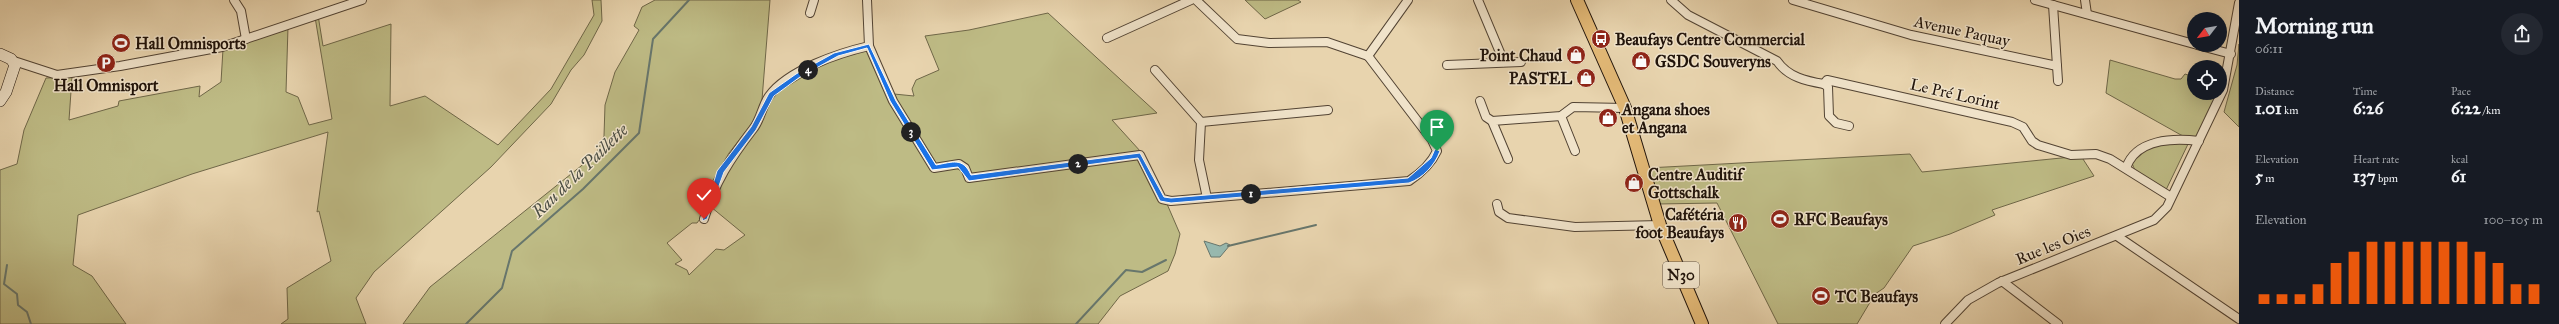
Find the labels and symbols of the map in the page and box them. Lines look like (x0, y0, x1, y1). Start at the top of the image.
street label: Avenue Paquay (1911, 11, 2012, 51)
north arrow (2187, 12, 2227, 52)
bus stop icon: Beaufays Centre Commercial (1590, 28, 1612, 50)
place label: Beaufays Centre Commercial (1615, 30, 1805, 50)
sports icon: Hall Omnisports (110, 32, 132, 54)
place label: Hall Omnisports (135, 34, 246, 54)
shop icon: Point Chaud (1565, 44, 1587, 66)
place label: Point Chaud (1480, 46, 1563, 65)
shop icon: GSDC Souveryns (1630, 50, 1652, 72)
parking icon: Hall Omnisport (95, 52, 117, 74)
place label: GSDC Souveryns (1655, 52, 1771, 72)
pin: 4 (798, 60, 818, 80)
shop icon: PASTEL (1575, 67, 1597, 89)
place label: PASTEL (1509, 69, 1572, 88)
street label: Le Pré Lorint (1908, 74, 2002, 114)
place label: Hall Omnisport (53, 76, 159, 96)
place label: Angana shoes et Angana (1621, 100, 1710, 138)
shop icon: Angana shoes et Angana (1597, 107, 1619, 129)
pin (1420, 110, 1454, 151)
water label: Rau de la Paillette (527, 119, 633, 223)
pin: 3 (901, 122, 921, 142)
pin: 2 (1068, 154, 1088, 174)
place label: Centre Auditif Gottschalk (1648, 165, 1745, 202)
shop icon: Centre Auditif Gottschalk (1623, 172, 1645, 194)
pin (687, 178, 721, 219)
pin: 1 (1241, 184, 1261, 204)
place label: Cafétéria foot Beaufays (1634, 205, 1725, 243)
sports icon: RFC Beaufays (1769, 208, 1791, 230)
place label: RFC Beaufays (1794, 210, 1888, 230)
restaurant icon: Cafétéria foot Beaufays (1727, 212, 1749, 234)
street label: Rue les Oies (2013, 221, 2093, 269)
road number: N30 (1663, 262, 1699, 288)
sports icon: TC Beaufays (1810, 285, 1832, 307)
place label: TC Beaufays (1834, 287, 1918, 307)

